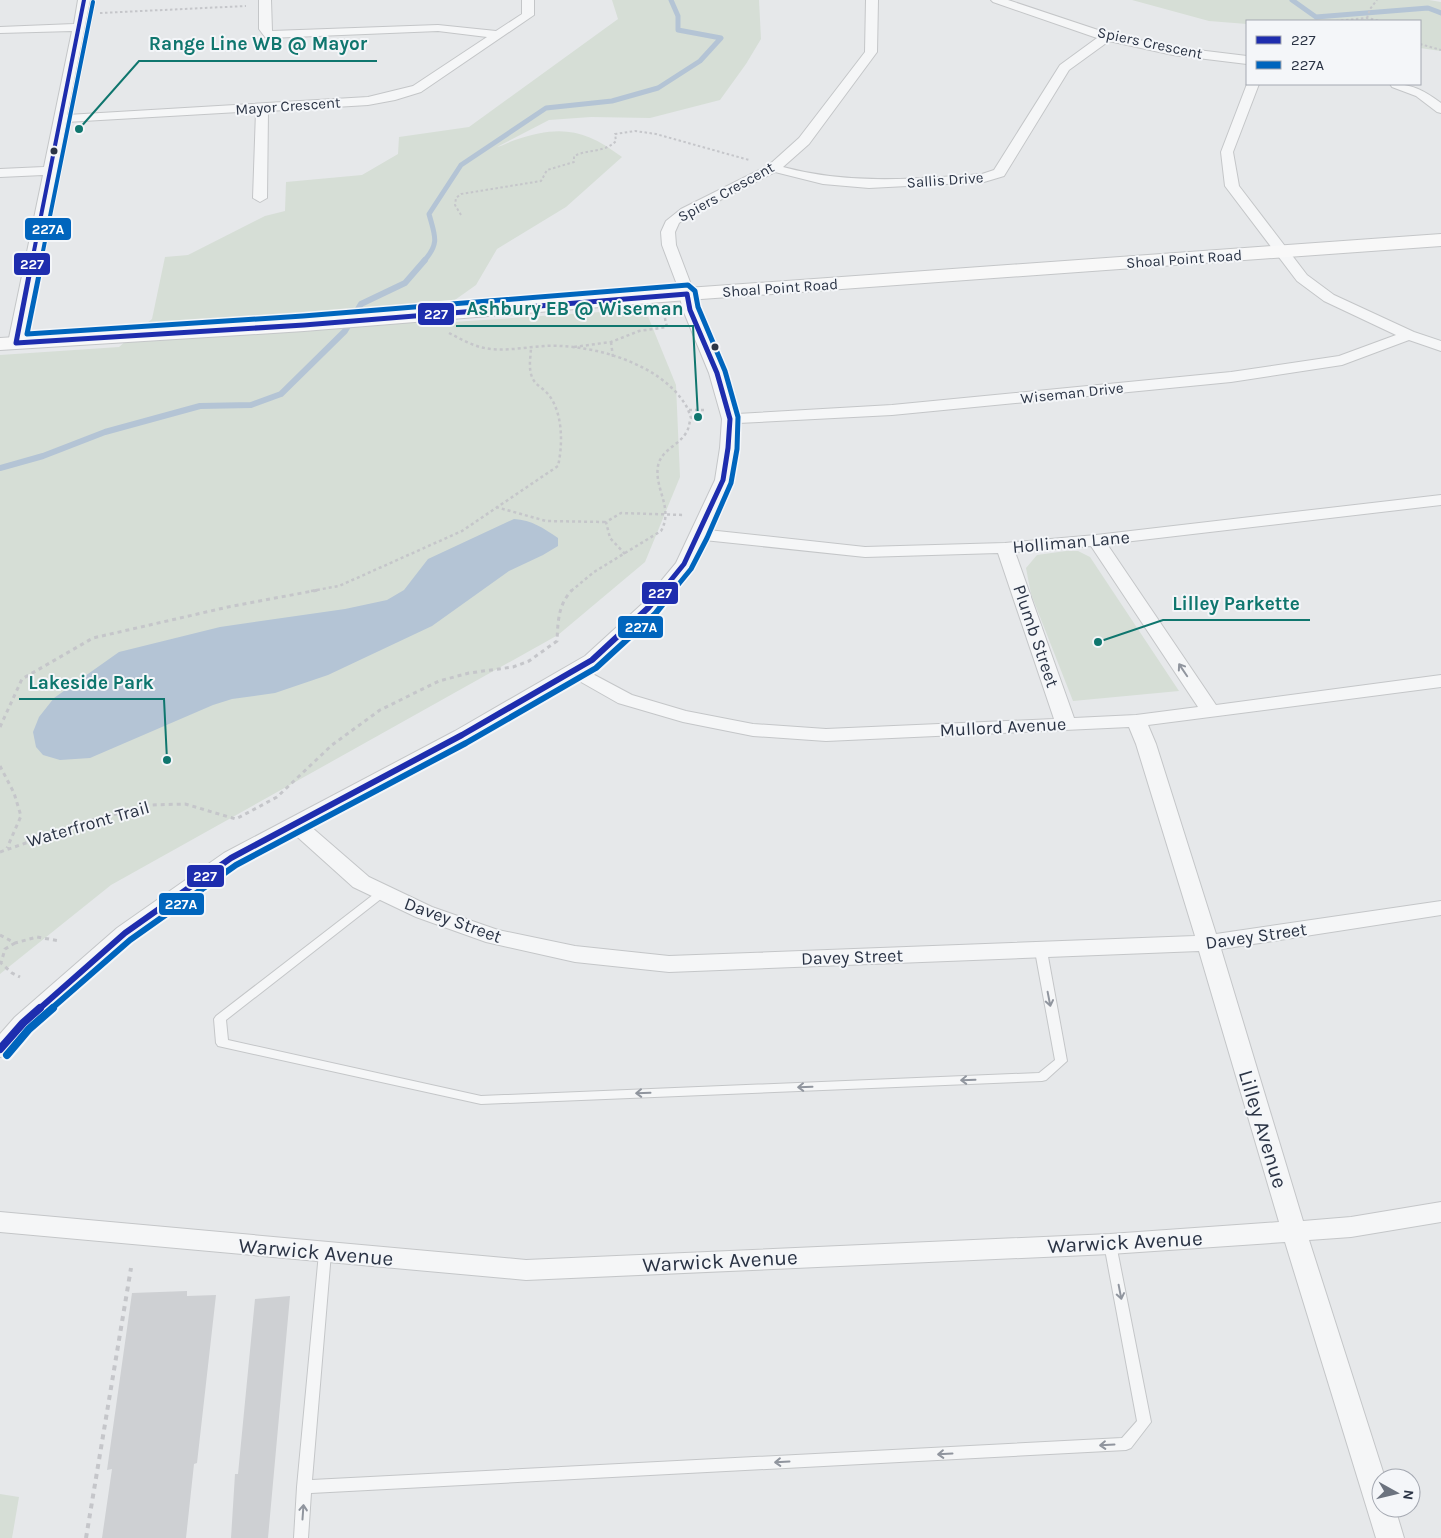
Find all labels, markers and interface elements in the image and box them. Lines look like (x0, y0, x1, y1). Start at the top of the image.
legend (1246, 20, 1421, 85)
street label: Spiers Crescent (1096, 23, 1205, 63)
callout: Range Line WB @ Mayor (139, 27, 377, 61)
text: 227 (1291, 31, 1315, 49)
text: Range Line WB @ Mayor (149, 33, 368, 55)
text: 227A (1291, 56, 1324, 74)
street label: Mayor Crescent (235, 93, 342, 119)
unlabelled marker (49, 146, 59, 156)
street label: Spiers Crescent (675, 158, 778, 226)
street label: Sallis Drive (906, 168, 984, 192)
line badge: 227A (24, 217, 72, 241)
text: 227A (32, 221, 65, 238)
street label: Shoal Point Road (1125, 246, 1243, 272)
line badge: 227 (13, 252, 51, 276)
text: 227 (20, 256, 44, 273)
street label: Shoal Point Road (721, 275, 839, 301)
callout: Ashbury EB @ Wiseman (456, 292, 693, 326)
text: Ashbury EB @ Wiseman (466, 298, 684, 320)
line badge: 227 (417, 302, 455, 326)
text: 227 (424, 306, 448, 323)
unlabelled marker (710, 342, 720, 352)
street label: Wiseman Drive (1020, 379, 1124, 407)
street label: Holliman Lane (1011, 526, 1131, 558)
line badge: 227 (641, 581, 679, 605)
street label: Plumb Street (1008, 582, 1064, 690)
text: 227 (648, 585, 672, 602)
callout: Lilley Parkette (1163, 586, 1310, 620)
text: Lilley Parkette (1172, 593, 1300, 615)
line badge: 227A (617, 615, 664, 639)
text: 227A (625, 619, 658, 636)
one-way arrow (1178, 663, 1188, 677)
callout: Lakeside Park (19, 665, 164, 699)
text: Lakeside Park (28, 672, 154, 694)
street label: Mullord Avenue (939, 713, 1067, 741)
street label: Waterfront Trail (24, 796, 152, 852)
line badge: 227 (186, 864, 225, 888)
text: 227 (193, 868, 217, 885)
line badge: 227A (158, 892, 205, 916)
street label: Davey Street (401, 892, 505, 948)
text: 227A (165, 896, 198, 913)
street label: Davey Street (1204, 918, 1308, 954)
street label: Davey Street (801, 944, 904, 970)
one-way arrow (1045, 990, 1055, 1006)
street label: Lilley Avenue (1234, 1067, 1292, 1191)
one-way arrow (960, 1075, 976, 1084)
one-way arrow (798, 1082, 814, 1091)
one-way arrow (635, 1089, 651, 1098)
street label: Warwick Avenue (1047, 1226, 1203, 1258)
street label: Warwick Avenue (237, 1233, 395, 1271)
street label: Warwick Avenue (642, 1245, 798, 1277)
one-way arrow (1115, 1284, 1125, 1300)
one-way arrow (1099, 1441, 1115, 1450)
one-way arrow (937, 1449, 953, 1458)
one-way arrow (775, 1457, 791, 1467)
north arrow (1371, 1468, 1421, 1518)
text: N (1399, 1489, 1417, 1501)
one-way arrow (298, 1505, 307, 1521)

